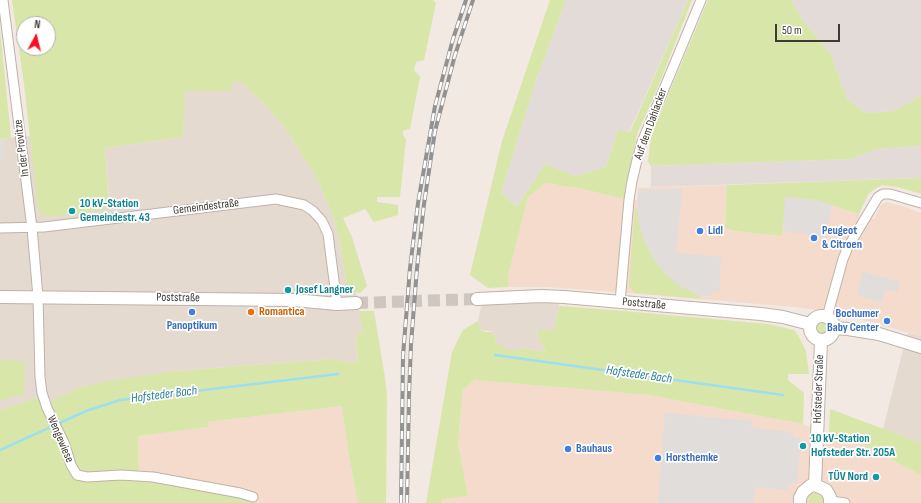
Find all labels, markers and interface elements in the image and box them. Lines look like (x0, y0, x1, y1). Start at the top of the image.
north arrow (16, 16, 56, 56)
scale bar (777, 16, 842, 42)
text: N (34, 18, 41, 31)
text: 50 m (782, 23, 802, 38)
street label: Auf dem Dahlacker (631, 86, 671, 162)
street label: In der Provitze (11, 119, 33, 177)
street label: Gemeindestraße (172, 196, 240, 218)
place label: 10 kV-Station Gemeindestr. 43 (80, 197, 150, 225)
marker: 10 kV-Station Gemeindestr. 43 (67, 206, 77, 216)
place label: Lidl (708, 224, 723, 238)
place label: Peugeot & Citroen (822, 224, 862, 252)
marker: Lidl (695, 226, 705, 236)
marker: Peugeot & Citroen (809, 233, 819, 243)
place label: Josef Langner (296, 283, 354, 297)
marker: Josef Langner (283, 285, 293, 295)
street label: Poststraße (156, 290, 200, 306)
street label: Poststraße (622, 295, 666, 313)
place label: Romantica (259, 305, 305, 319)
marker: Panoptikum (187, 307, 197, 317)
marker: Romantica (246, 307, 256, 317)
place label: Bochumer Baby Center (827, 307, 879, 335)
marker: Bochumer Baby Center (882, 316, 892, 326)
place label: Panoptikum (167, 319, 217, 333)
street label: Hofsteder Straße (811, 354, 827, 424)
water label: Hofsteder Bach (605, 363, 673, 387)
water label: Hofsteder Bach (130, 383, 198, 407)
street label: Wengewiese (44, 413, 76, 465)
place label: 10 kV-Station Hofsteder Str. 205A (811, 432, 895, 460)
marker: 10 kV-Station Hofsteder Str. 205A (798, 441, 808, 451)
place label: Bauhaus (576, 442, 612, 456)
marker: Bauhaus (563, 444, 573, 454)
place label: Horsthemke (666, 451, 718, 465)
marker: Horsthemke (653, 453, 663, 463)
place label: TÜV Nord (828, 470, 868, 484)
marker: TÜV Nord (871, 472, 881, 482)

